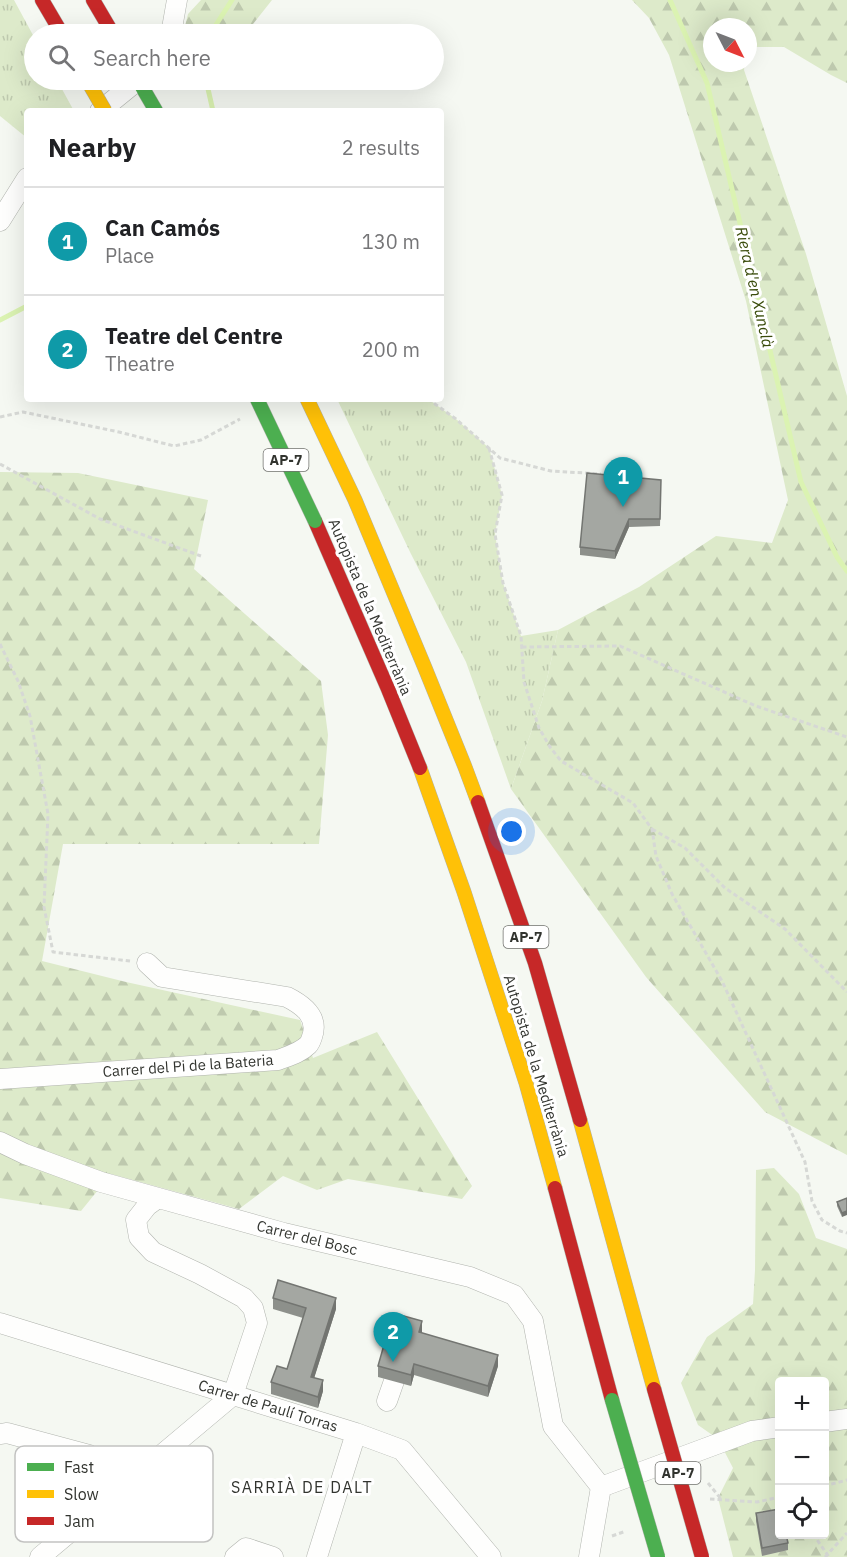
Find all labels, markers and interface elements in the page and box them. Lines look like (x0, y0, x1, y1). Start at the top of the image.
north arrow (703, 18, 757, 72)
search box (24, 24, 444, 90)
icon: search (45, 41, 78, 74)
text: Search here (93, 43, 211, 72)
text: Nearby (48, 130, 136, 164)
text: 2 results (342, 134, 420, 161)
text: Can Camós (105, 213, 220, 242)
water label: Riera d'en Xunclà (731, 224, 779, 350)
text: 1 (62, 228, 74, 255)
text: 130 m (362, 228, 420, 255)
text: Place (105, 242, 154, 269)
text: Teatre del Centre (105, 321, 283, 350)
text: 2 (62, 336, 74, 363)
text: 200 m (362, 336, 420, 363)
text: Theatre (105, 350, 175, 377)
road number: AP-7 (264, 449, 308, 471)
pin: 1 (604, 458, 642, 507)
street label: Autopista de la Mediterrània (325, 516, 416, 698)
your location (497, 817, 526, 846)
road number: AP-7 (504, 926, 548, 948)
street label: Autopista de la Mediterrània (500, 972, 573, 1159)
street label: Carrer del Pi de la Bateria (102, 1050, 274, 1081)
street label: Carrer del Bosc (255, 1216, 360, 1259)
pin: 2 (374, 1312, 412, 1362)
street label: Carrer de Paulí Torras (196, 1375, 340, 1436)
map controls (775, 1377, 829, 1539)
button: + (775, 1377, 829, 1431)
button: − (775, 1431, 829, 1485)
legend (15, 1446, 213, 1542)
text: Fast (64, 1457, 94, 1477)
road number: AP-7 (656, 1462, 700, 1484)
district label: SARRIÀ DE DALT (231, 1476, 373, 1497)
text: Slow (64, 1484, 99, 1504)
button: locate (775, 1485, 829, 1539)
text: Jam (64, 1511, 95, 1531)

